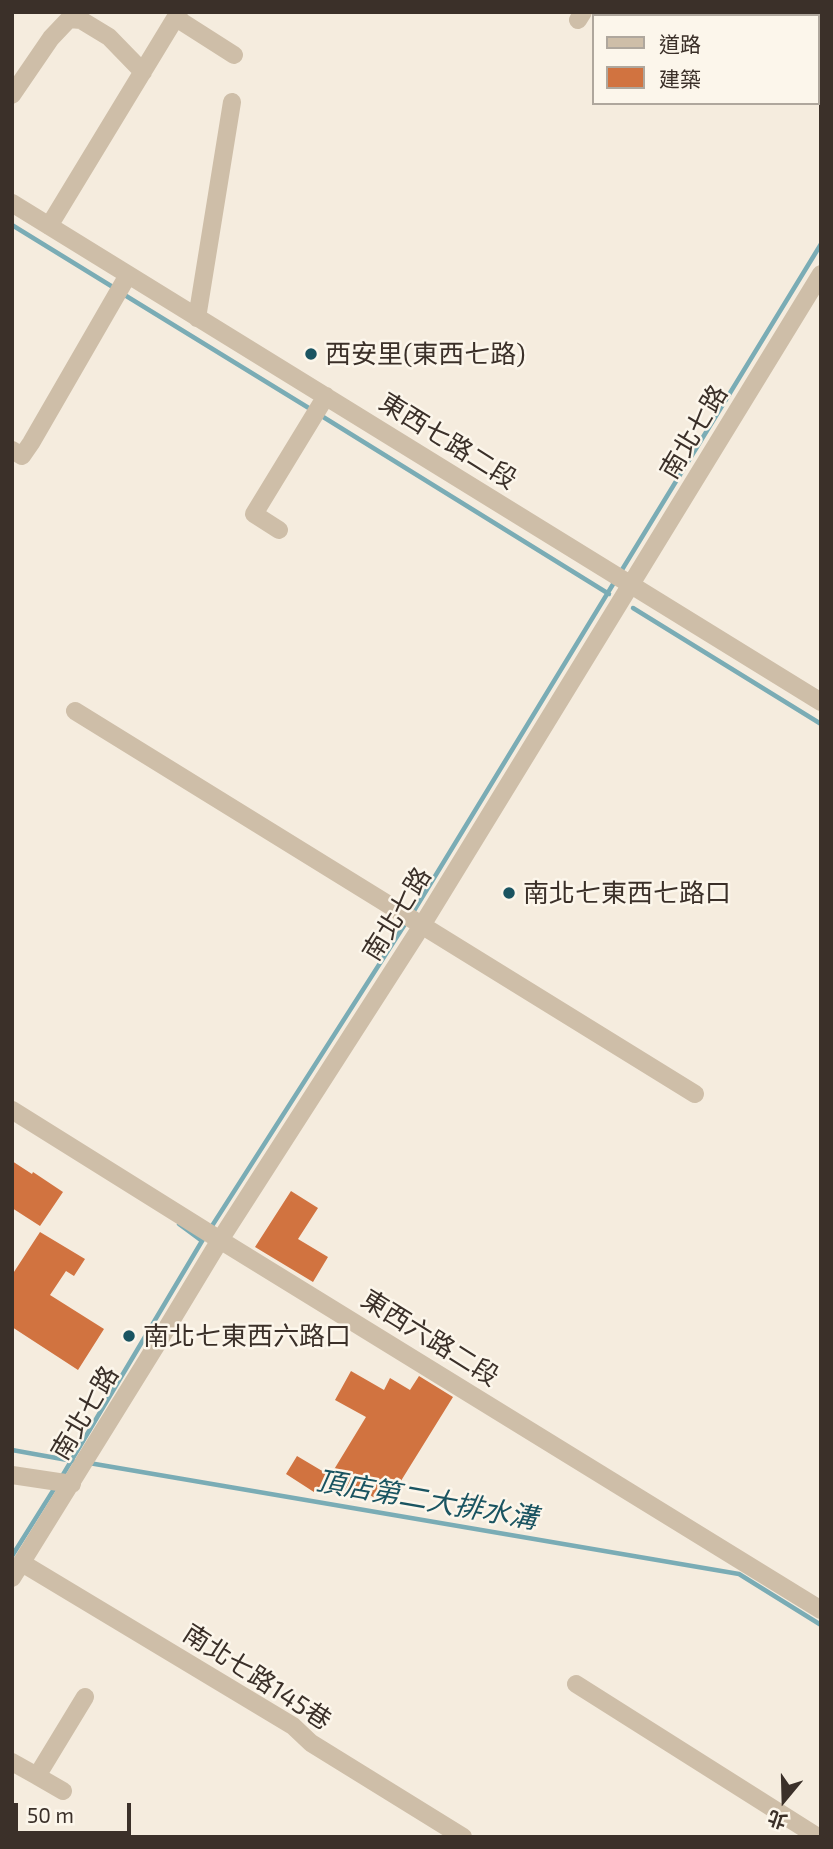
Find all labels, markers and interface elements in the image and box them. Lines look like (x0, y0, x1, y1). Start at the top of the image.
legend (592, 14, 819, 105)
text: 道路 (659, 31, 701, 56)
text: 建築 (659, 66, 701, 91)
place label: 西安里(東西七路) (325, 338, 526, 370)
marker: 西安里(東西七路) (303, 346, 319, 362)
street label: 南北七路 (654, 379, 734, 485)
street label: 東西七路二段 (374, 386, 522, 496)
street label: 南北七路 (356, 862, 438, 966)
place label: 南北七東西七路口 (523, 877, 731, 909)
marker: 南北七東西七路口 (501, 885, 517, 901)
street label: 東西六路二段 (356, 1283, 504, 1393)
place label: 南北七東西六路口 (143, 1320, 351, 1352)
marker: 南北七東西六路口 (121, 1328, 137, 1344)
street label: 南北七路 (45, 1360, 125, 1466)
water label: 頂店第二大排水溝 (314, 1464, 540, 1536)
street label: 南北七路145巷 (177, 1618, 337, 1736)
north arrow (749, 1765, 819, 1835)
scale bar (18, 1790, 135, 1834)
text: 50 m (27, 1802, 74, 1827)
text: 北 (764, 1806, 790, 1834)

